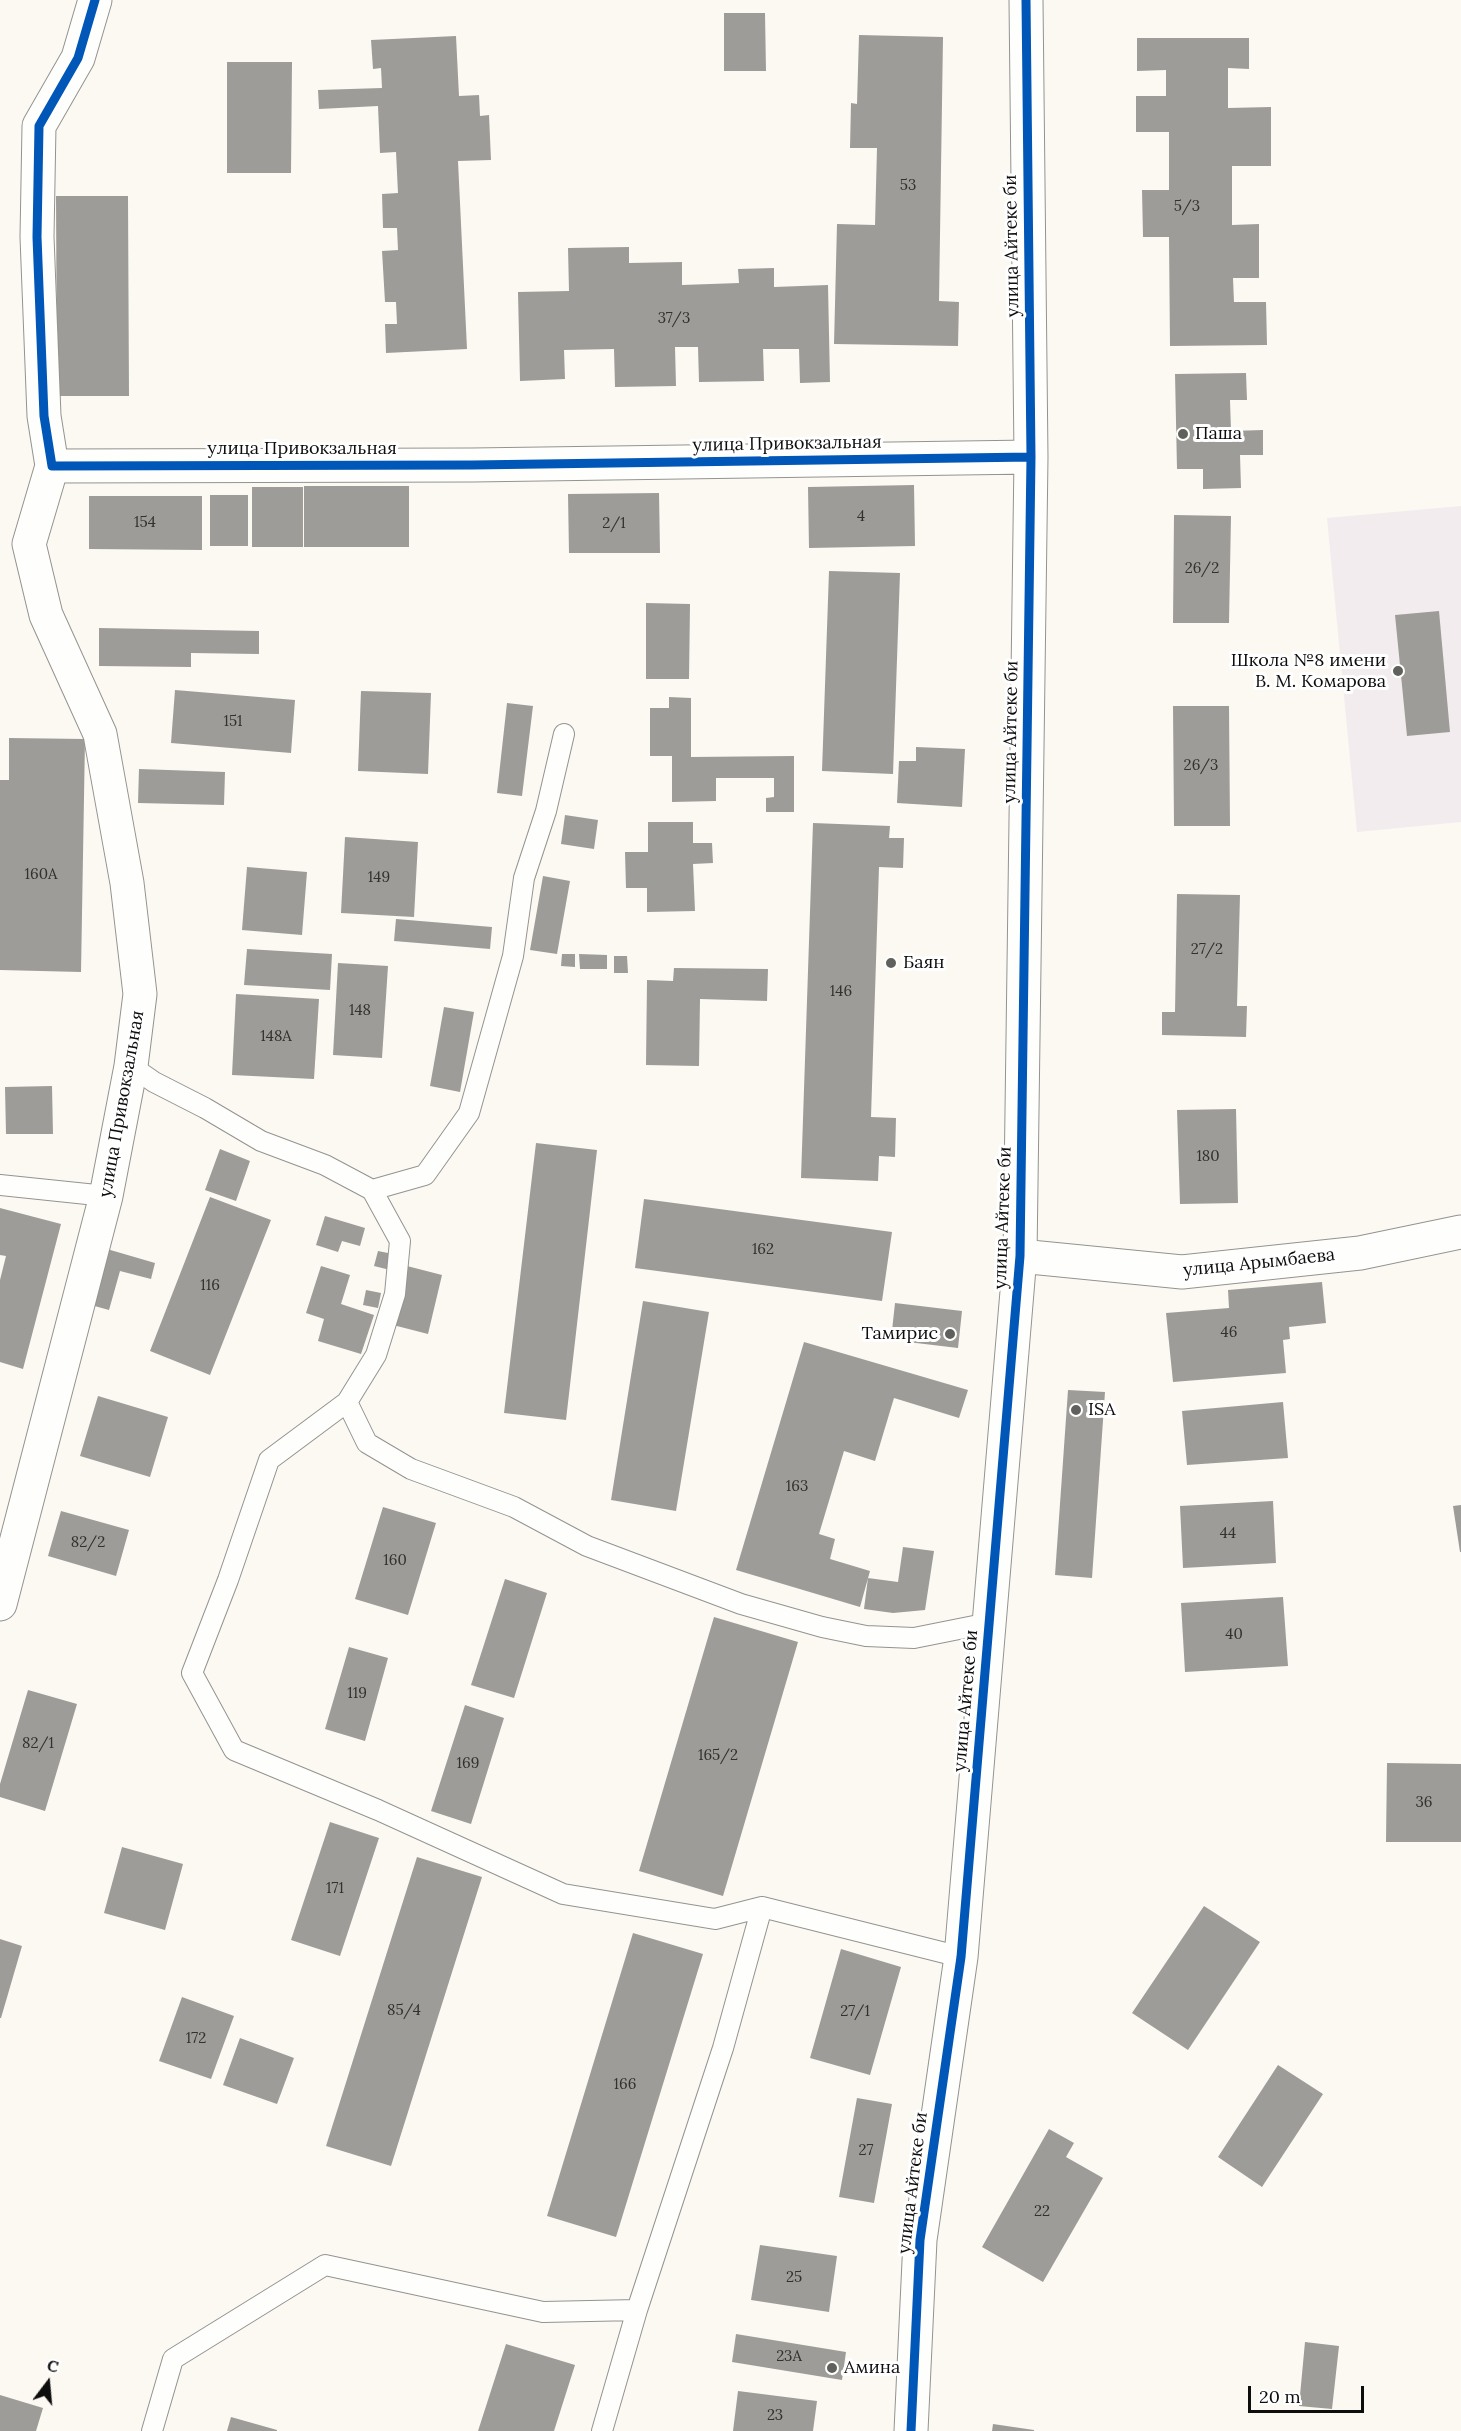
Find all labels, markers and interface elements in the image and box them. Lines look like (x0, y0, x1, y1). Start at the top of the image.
street label: улица Айтеке би (1000, 174, 1024, 318)
house number: 53 (900, 177, 916, 195)
house number: 5/3 (1174, 198, 1200, 216)
house number: 37/3 (658, 310, 690, 328)
place label: Паша (1195, 423, 1242, 445)
marker: Паша (1176, 427, 1190, 441)
street label: улица Привокзальная (692, 432, 882, 456)
street label: улица Привокзальная (207, 438, 397, 460)
house number: 4 (857, 508, 865, 526)
house number: 154 (134, 514, 156, 532)
house number: 2/1 (602, 515, 626, 533)
house number: 26/2 (1185, 560, 1219, 578)
place label: Школа №8 имени В. М. Комарова (1231, 650, 1386, 692)
street label: улица Айтеке би (999, 660, 1023, 804)
marker: Школа №8 имени В. М. Комарова (1391, 664, 1405, 678)
house number: 151 (223, 713, 243, 731)
house number: 26/3 (1184, 757, 1218, 775)
house number: 160А (25, 866, 57, 884)
house number: 149 (368, 869, 390, 887)
house number: 27/2 (1191, 941, 1223, 959)
place label: Баян (903, 952, 944, 974)
marker: Баян (884, 956, 898, 970)
house number: 146 (830, 983, 852, 1001)
house number: 148 (349, 1002, 371, 1020)
street label: улица Привокзальная (95, 1009, 149, 1199)
house number: 148А (260, 1028, 292, 1046)
street label: улица Айтеке би (990, 1146, 1016, 1290)
house number: 180 (1196, 1148, 1220, 1166)
house number: 162 (752, 1241, 774, 1259)
street label: улица Арымбаева (1182, 1244, 1336, 1282)
house number: 116 (200, 1277, 220, 1295)
place label: Тамирис (861, 1323, 938, 1345)
house number: 46 (1221, 1324, 1237, 1342)
marker: Тамирис (943, 1327, 957, 1341)
place label: ISA (1088, 1399, 1116, 1421)
marker: ISA (1069, 1403, 1083, 1417)
house number: 163 (786, 1478, 808, 1496)
house number: 44 (1220, 1525, 1236, 1543)
house number: 82/2 (71, 1534, 105, 1552)
house number: 160 (383, 1552, 407, 1570)
house number: 40 (1225, 1626, 1243, 1644)
street label: улица Айтеке би (949, 1629, 983, 1773)
house number: 119 (347, 1685, 367, 1703)
house number: 82/1 (22, 1735, 54, 1753)
house number: 165/2 (698, 1747, 738, 1765)
house number: 169 (457, 1755, 479, 1773)
house number: 36 (1415, 1794, 1433, 1812)
house number: 171 (326, 1880, 344, 1898)
house number: 85/4 (387, 2002, 421, 2020)
house number: 27/1 (840, 2003, 870, 2021)
house number: 172 (186, 2030, 206, 2048)
house number: 166 (614, 2076, 636, 2094)
street label: улица Айтеке би (894, 2111, 932, 2255)
house number: 27 (859, 2142, 873, 2160)
house number: 22 (1034, 2203, 1050, 2221)
house number: 25 (786, 2269, 802, 2287)
house number: 23А (776, 2348, 802, 2366)
north arrow (18, 2353, 78, 2413)
text: С (45, 2355, 61, 2377)
place label: Амина (844, 2357, 900, 2379)
marker: Амина (825, 2361, 839, 2375)
scale bar (1251, 2374, 1366, 2412)
text: 20 m (1259, 2385, 1301, 2408)
house number: 23 (767, 2407, 783, 2425)

